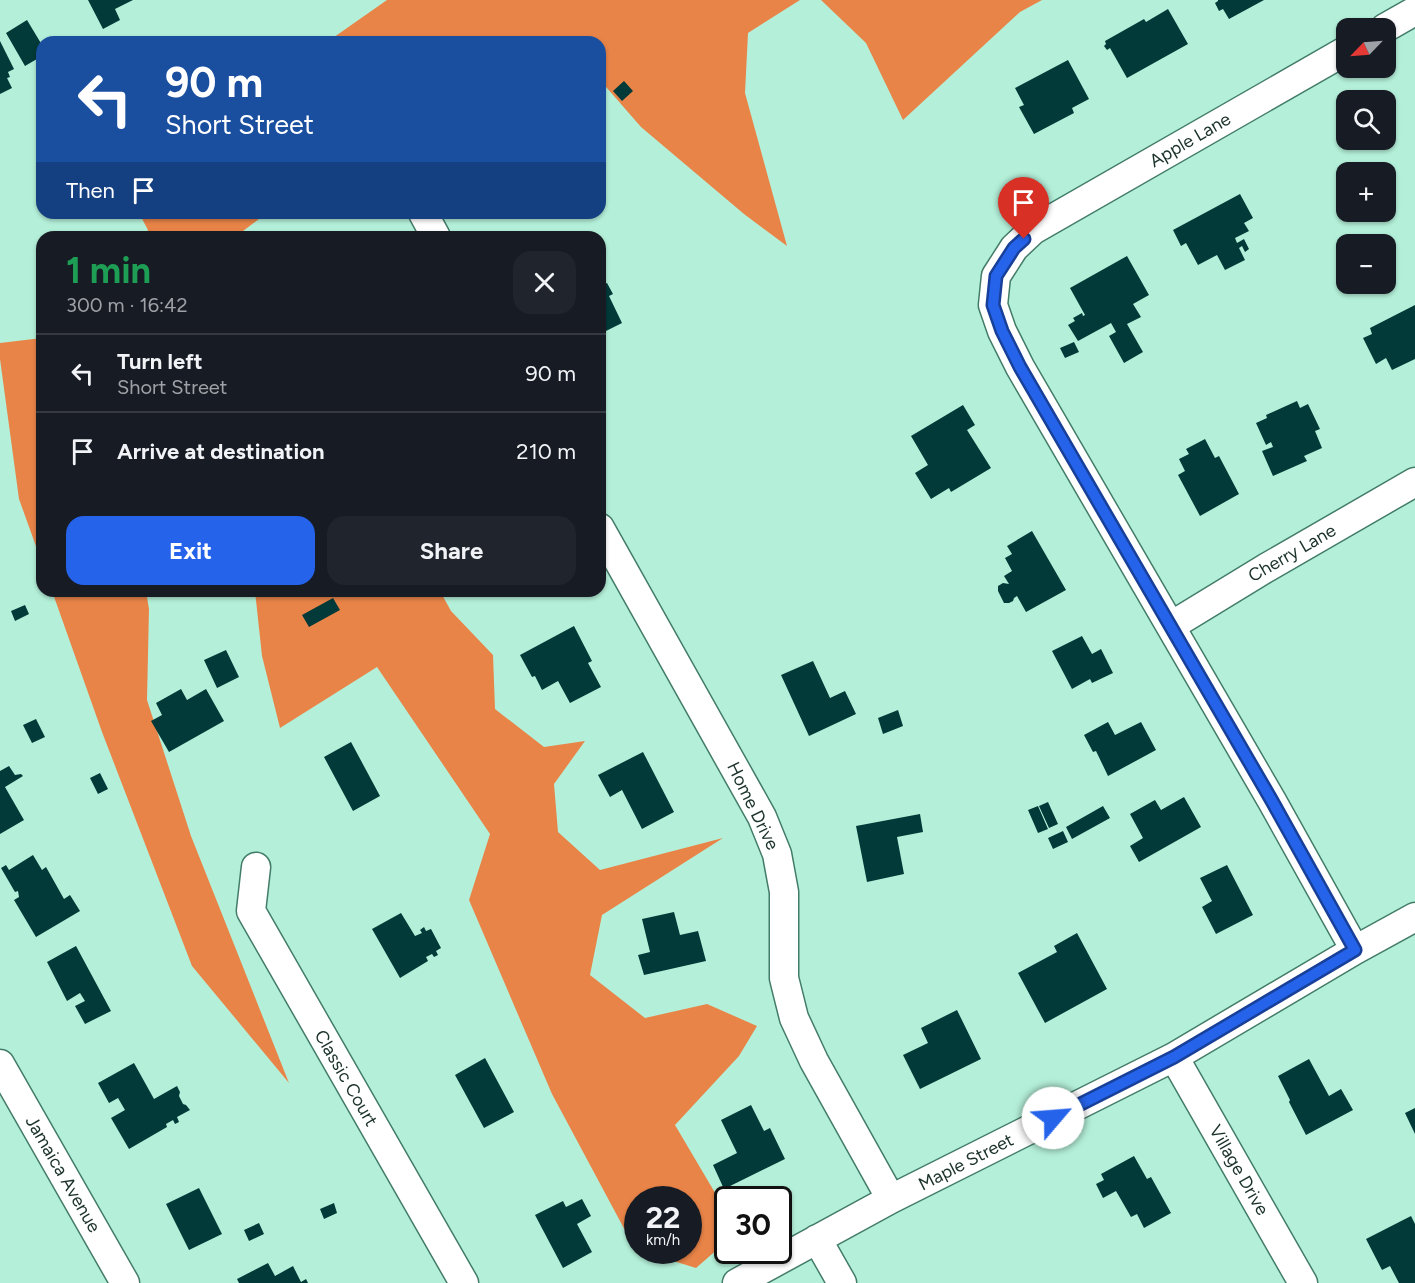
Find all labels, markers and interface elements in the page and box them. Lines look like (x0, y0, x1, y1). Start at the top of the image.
north arrow (1336, 18, 1396, 78)
map controls (1336, 18, 1396, 294)
text: 90 m (165, 57, 263, 108)
icon: left (66, 60, 144, 138)
button: search (1336, 90, 1396, 150)
text: Short Street (165, 108, 314, 141)
street label: Apple Lane (1145, 108, 1235, 172)
button: + (1336, 162, 1396, 222)
icon: arrive (127, 174, 160, 207)
text: Then (66, 177, 115, 204)
pin (998, 177, 1049, 239)
icon: arrive (1007, 186, 1040, 219)
button: − (1336, 234, 1396, 294)
text: 1 min (66, 249, 151, 292)
button: close (513, 251, 576, 314)
text: 300 m · 16:42 (66, 293, 188, 317)
text: Turn left (117, 348, 203, 375)
icon: left (66, 357, 99, 390)
text: 90 m (525, 360, 576, 387)
text: Short Street (117, 375, 227, 399)
icon: arrive (66, 435, 99, 468)
text: Arrive at destination (117, 438, 325, 465)
text: 210 m (516, 438, 576, 465)
button: Exit (66, 516, 315, 585)
button: Share (327, 516, 576, 585)
street label: Cherry Lane (1244, 519, 1340, 587)
street label: Home Drive (722, 758, 784, 854)
street label: Classic Court (310, 1026, 383, 1130)
position arrow (1021, 1086, 1085, 1150)
street label: Jamaica Avenue (21, 1112, 105, 1237)
street label: Village Drive (1204, 1121, 1274, 1219)
street label: Maple Street (915, 1129, 1017, 1195)
speed limit sign: 30 (714, 1186, 792, 1264)
text: 22 (646, 1199, 680, 1236)
text: km/h (646, 1231, 680, 1249)

